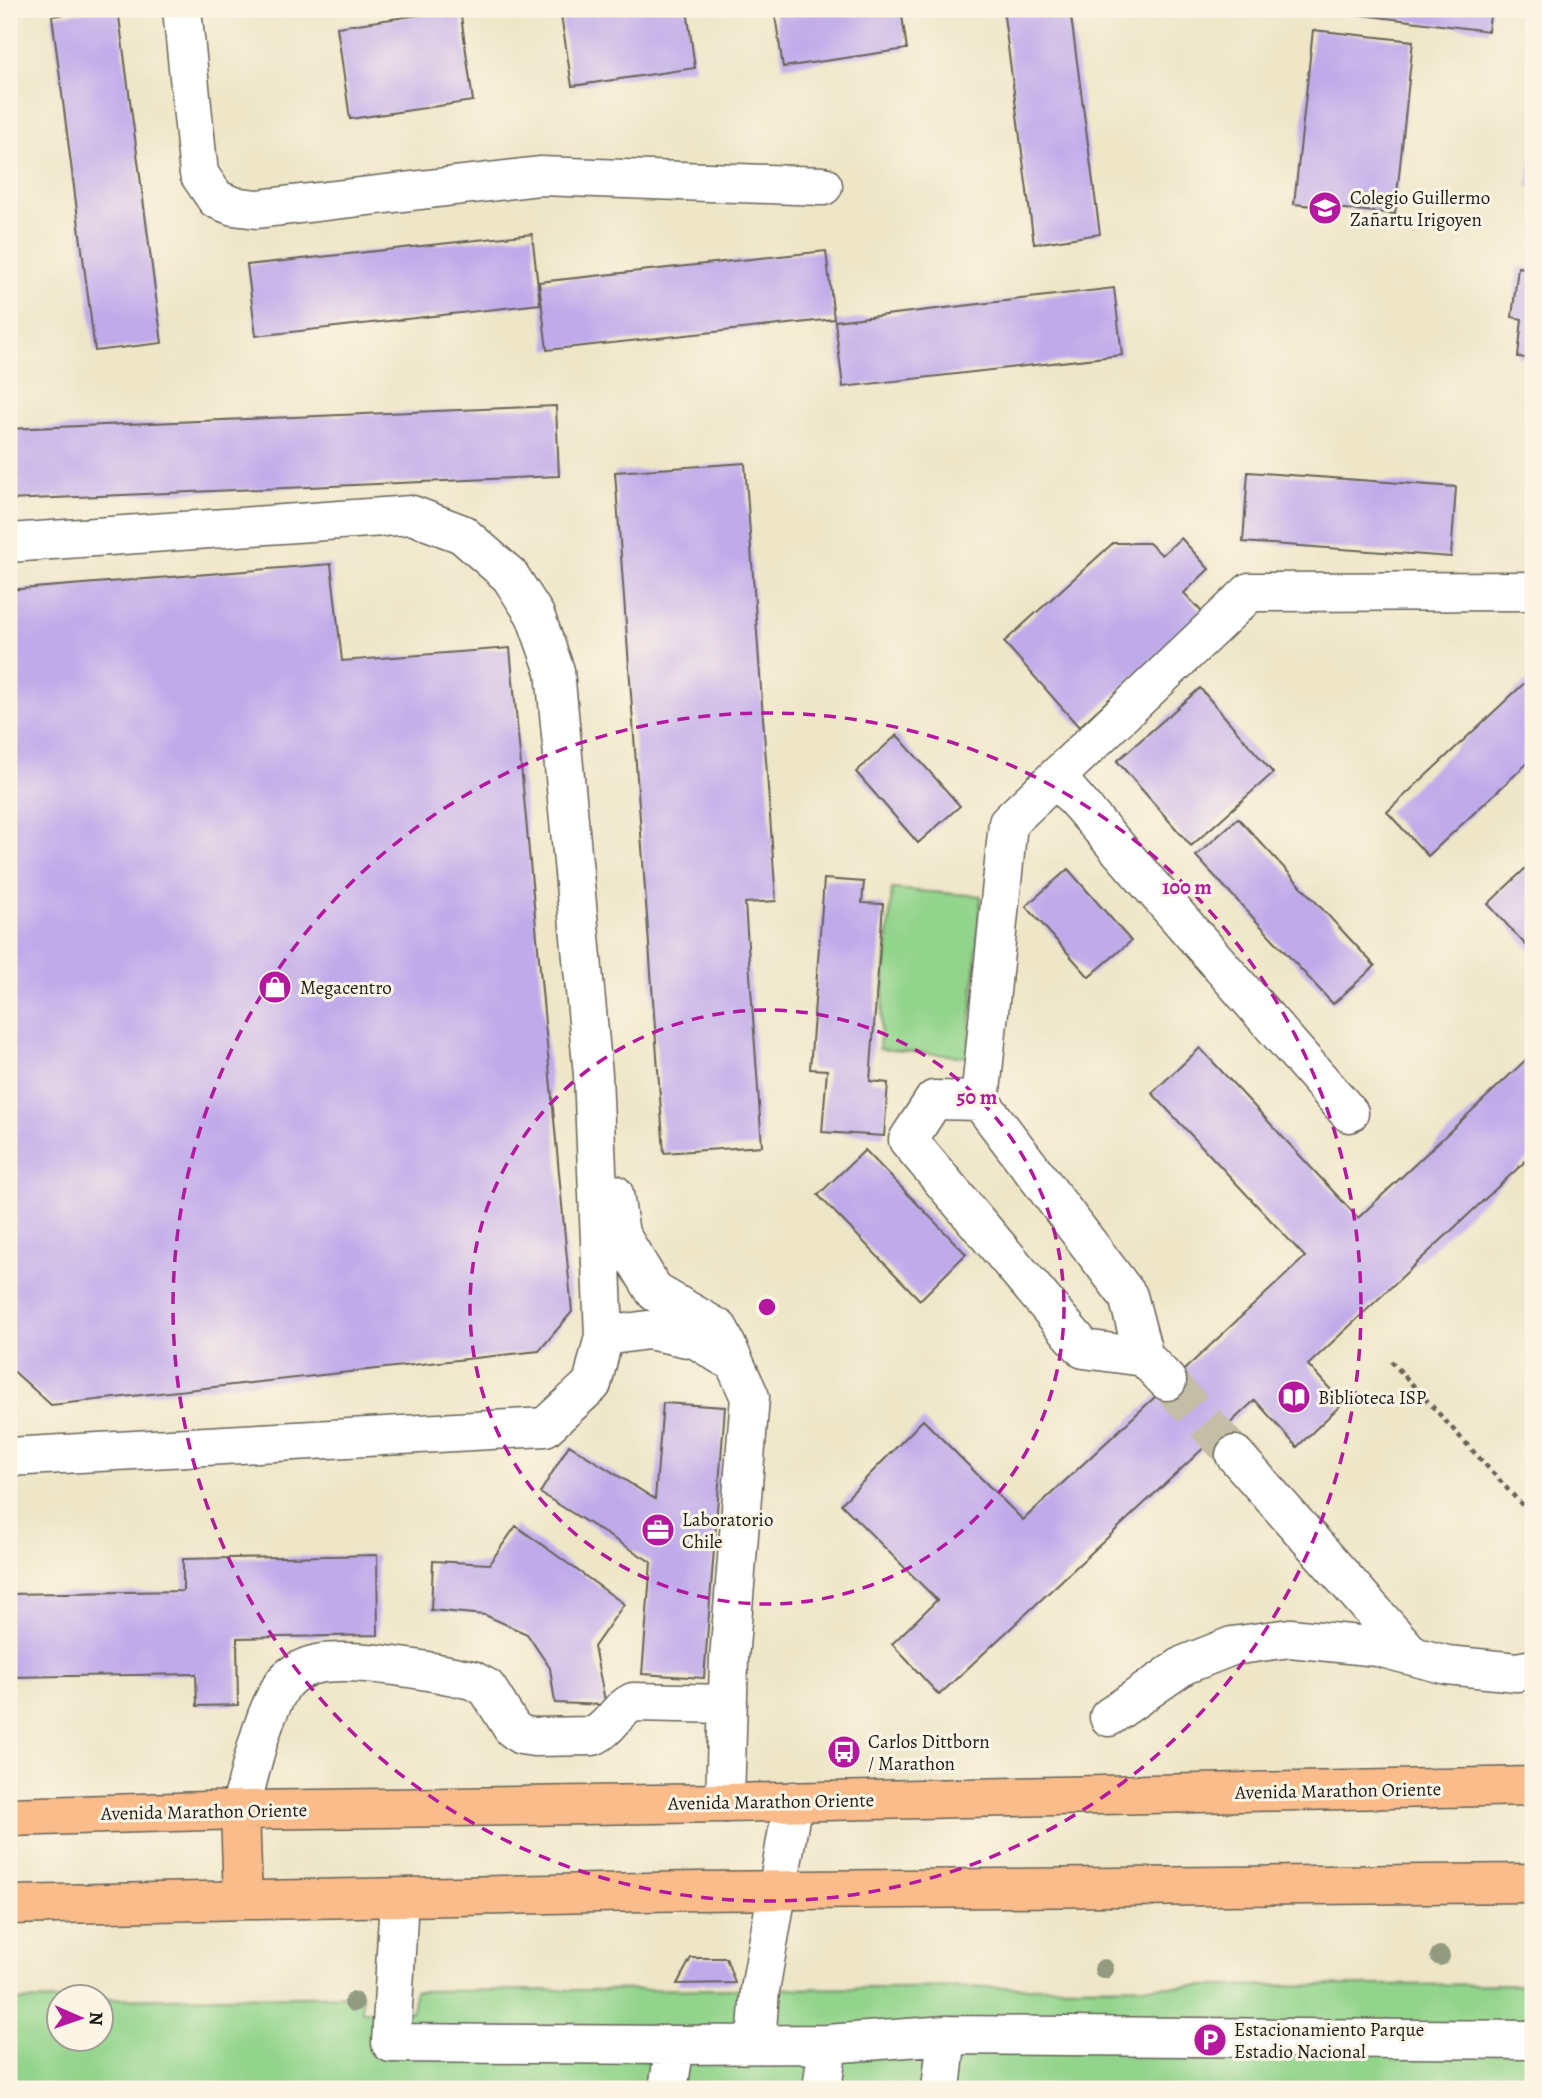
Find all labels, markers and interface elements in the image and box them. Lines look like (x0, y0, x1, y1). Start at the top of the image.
place label: Colegio Guillermo Zañartu Irigoyen (1350, 185, 1490, 233)
school or university icon: Colegio Guillermo Zañartu Irigoyen (1306, 189, 1344, 227)
text: 100 m (1162, 873, 1212, 901)
shop icon: Megacentro (256, 968, 294, 1006)
place label: Megacentro (300, 975, 392, 1001)
text: 50 m (957, 1083, 998, 1111)
centre of rings (755, 1295, 779, 1319)
library icon: Biblioteca ISP (1275, 1378, 1313, 1416)
place label: Biblioteca ISP (1318, 1385, 1427, 1411)
place label: Laboratorio Chile (682, 1507, 773, 1555)
office icon: Laboratorio Chile (639, 1511, 677, 1549)
place label: Carlos Dittborn / Marathon (868, 1729, 990, 1777)
bus stop icon: Carlos Dittborn / Marathon (825, 1733, 863, 1771)
street label: Avenida Marathon Oriente (1234, 1776, 1441, 1806)
street label: Avenida Marathon Oriente (667, 1787, 874, 1817)
street label: Avenida Marathon Oriente (100, 1797, 307, 1827)
north arrow (46, 1982, 116, 2052)
text: N (83, 2011, 109, 2026)
place label: Estacionamiento Parque Estadio Nacional (1234, 2017, 1424, 2065)
parking icon: Estacionamiento Parque Estadio Nacional (1191, 2021, 1229, 2059)

